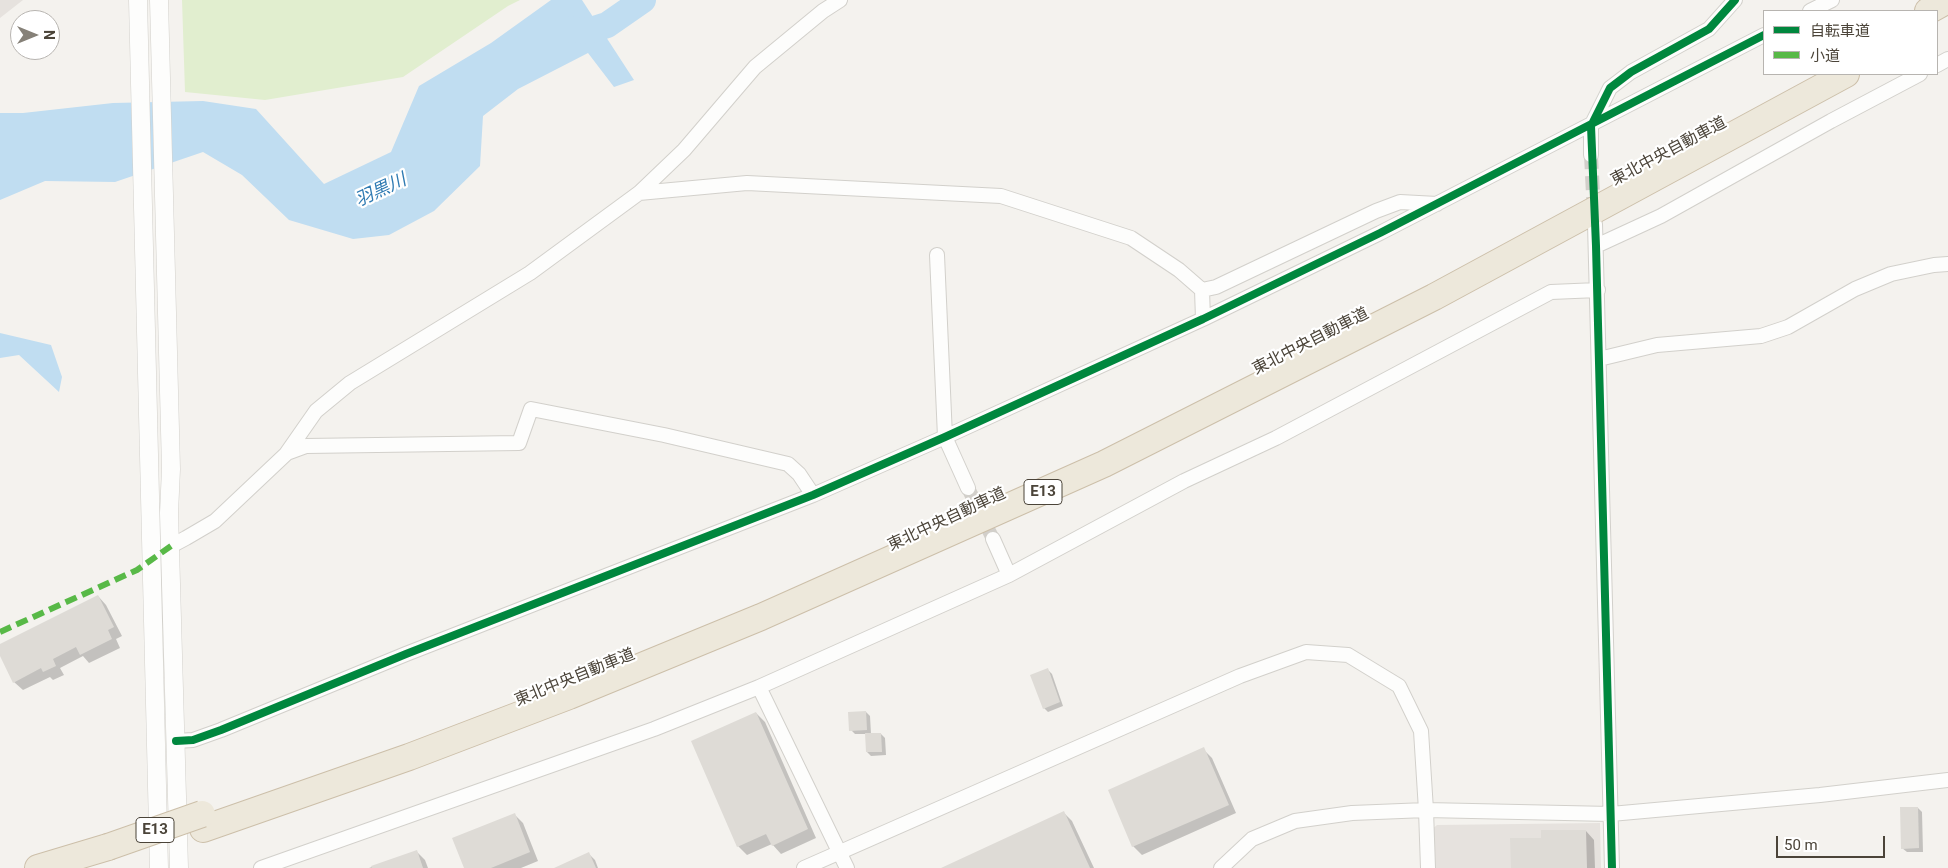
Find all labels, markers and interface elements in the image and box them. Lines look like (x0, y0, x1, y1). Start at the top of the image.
north arrow (10, 10, 60, 60)
legend (1763, 10, 1938, 75)
text: 自転車道 (1810, 22, 1870, 40)
text: N (41, 30, 57, 40)
text: 小道 (1810, 47, 1840, 65)
street label: 東北中央自動車道 (1608, 113, 1730, 191)
water label: 羽黒川 (352, 170, 410, 212)
street label: 東北中央自動車道 (1250, 304, 1372, 380)
road number: E13 (1024, 480, 1062, 504)
street label: 東北中央自動車道 (885, 484, 1009, 556)
street label: 東北中央自動車道 (512, 645, 638, 711)
road number: E13 (136, 818, 174, 842)
scale bar (1778, 826, 1887, 858)
text: 50 m (1784, 836, 1818, 854)

